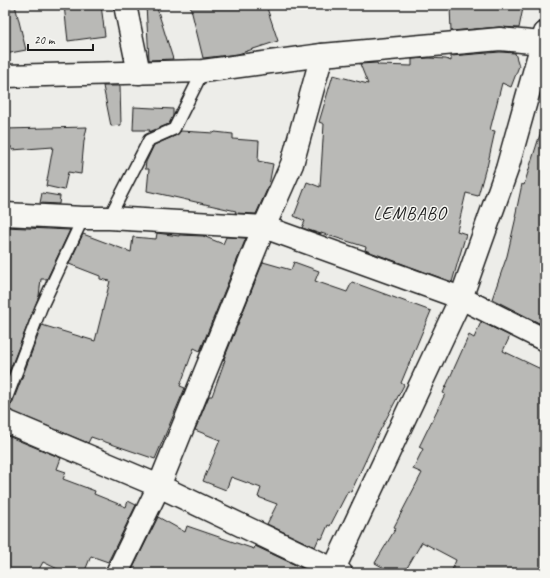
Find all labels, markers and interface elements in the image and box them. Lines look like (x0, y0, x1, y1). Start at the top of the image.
scale bar (28, 26, 93, 52)
text: 20 m (34, 32, 56, 48)
district label: LEMBABO (373, 202, 448, 224)

